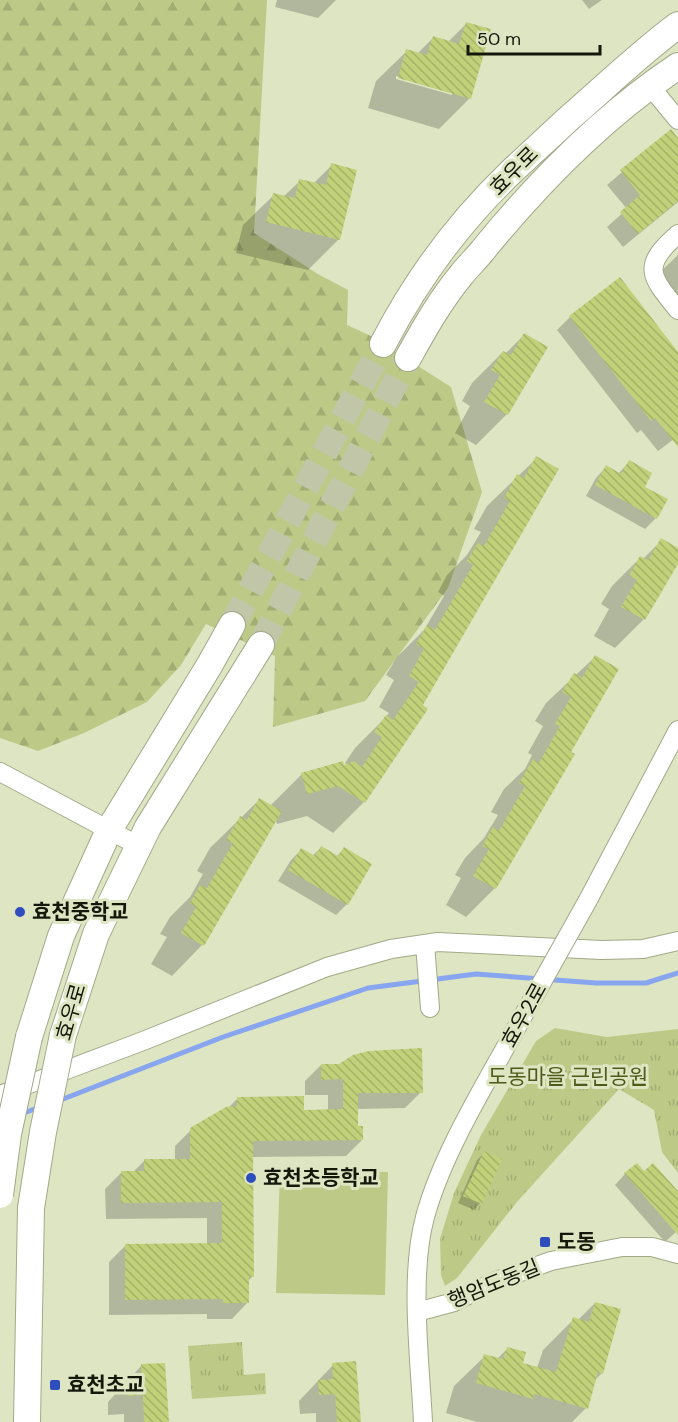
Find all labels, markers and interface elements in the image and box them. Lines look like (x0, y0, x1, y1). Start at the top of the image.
scale bar (468, 18, 600, 56)
text: 50 m (477, 27, 521, 51)
street label: 효우로 (484, 141, 544, 201)
place label: 효천중학교 (32, 898, 129, 926)
marker: 효천중학교 (13, 905, 27, 919)
street label: 효우2로 (495, 978, 553, 1052)
street label: 효우로 (50, 980, 92, 1044)
park label: 도동마을 근린공원 (488, 1063, 648, 1091)
place label: 효천초등학교 (263, 1164, 379, 1192)
marker: 효천초등학교 (244, 1171, 258, 1185)
place label: 도동 (557, 1228, 596, 1256)
marker: 도동 (538, 1235, 552, 1249)
street label: 행암도동길 (444, 1253, 544, 1315)
place label: 효천초교 (67, 1371, 144, 1399)
marker: 효천초교 (48, 1378, 62, 1392)

